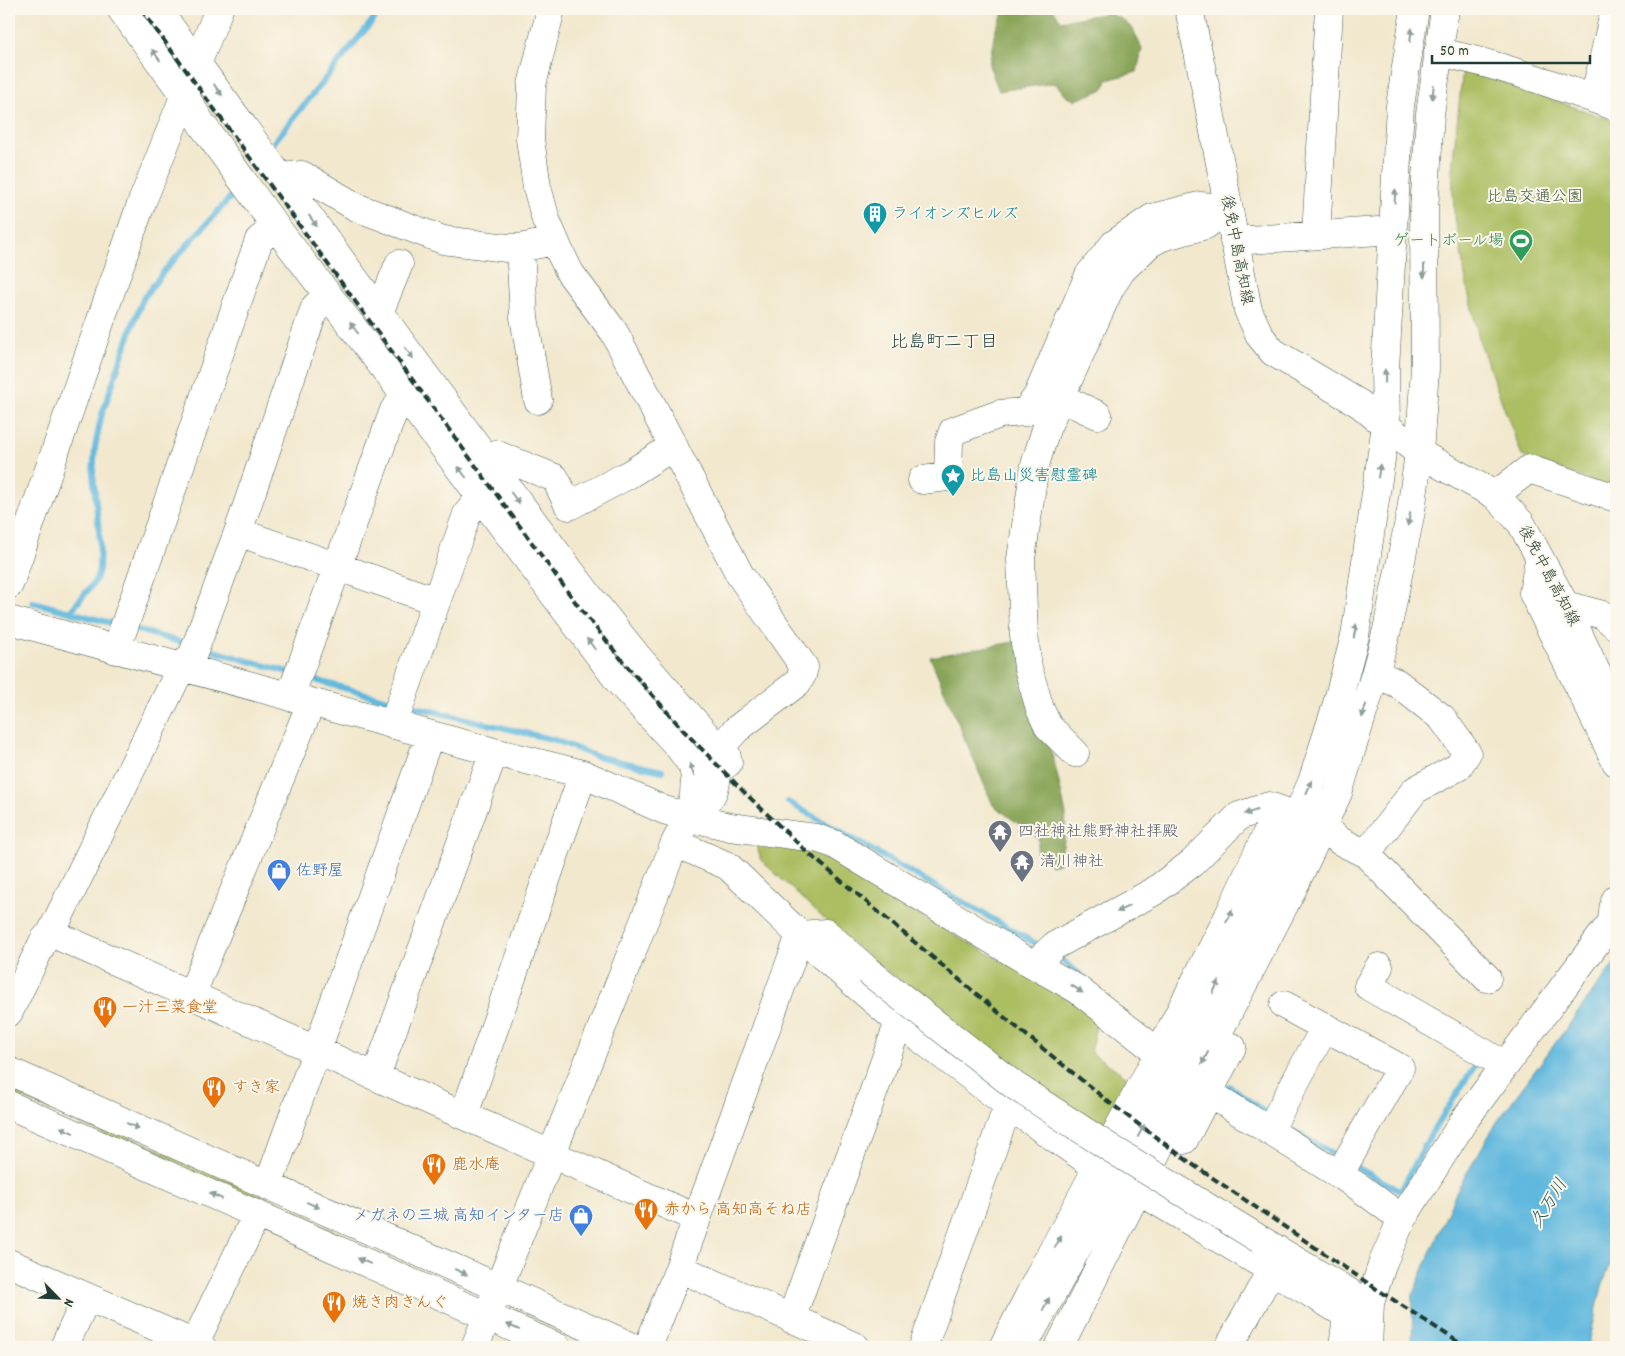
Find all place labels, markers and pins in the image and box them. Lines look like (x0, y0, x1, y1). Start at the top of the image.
building icon: ライオンズヒルズ (862, 201, 888, 235)
place label: ライオンズヒルズ (892, 203, 1018, 226)
sports icon: ゲートボール場 (1508, 228, 1534, 262)
place label: ゲートボール場 (1393, 230, 1504, 253)
place icon: 比島山災害慰霊碑 (940, 463, 966, 497)
place label: 比島山災害慰霊碑 (970, 465, 1098, 488)
temple icon: 四社神社熊野神社拝殿 (987, 819, 1013, 853)
place label: 四社神社熊野神社拝殿 (1018, 821, 1178, 844)
temple icon: 清川神社 (1009, 849, 1035, 883)
place label: 清川神社 (1040, 851, 1104, 874)
shop icon: 佐野屋 (266, 858, 292, 892)
place label: 佐野屋 (296, 860, 344, 883)
restaurant icon: 一汁三菜食堂 (92, 995, 118, 1029)
place label: 一汁三菜食堂 (122, 997, 218, 1020)
restaurant icon: すき家 (201, 1075, 227, 1109)
place label: すき家 (232, 1077, 280, 1100)
restaurant icon: 鹿水庵 (421, 1152, 447, 1186)
place label: 鹿水庵 (452, 1154, 500, 1177)
restaurant icon: 赤から 高知高そね店 (633, 1197, 659, 1231)
place label: 赤から 高知高そね店 (664, 1199, 812, 1222)
shop icon: メガネの三城 高知インター店 (568, 1203, 594, 1237)
place label: メガネの三城 高知インター店 (353, 1205, 564, 1228)
restaurant icon: 焼き肉きんぐ (321, 1290, 347, 1324)
place label: 焼き肉きんぐ (352, 1292, 448, 1315)

